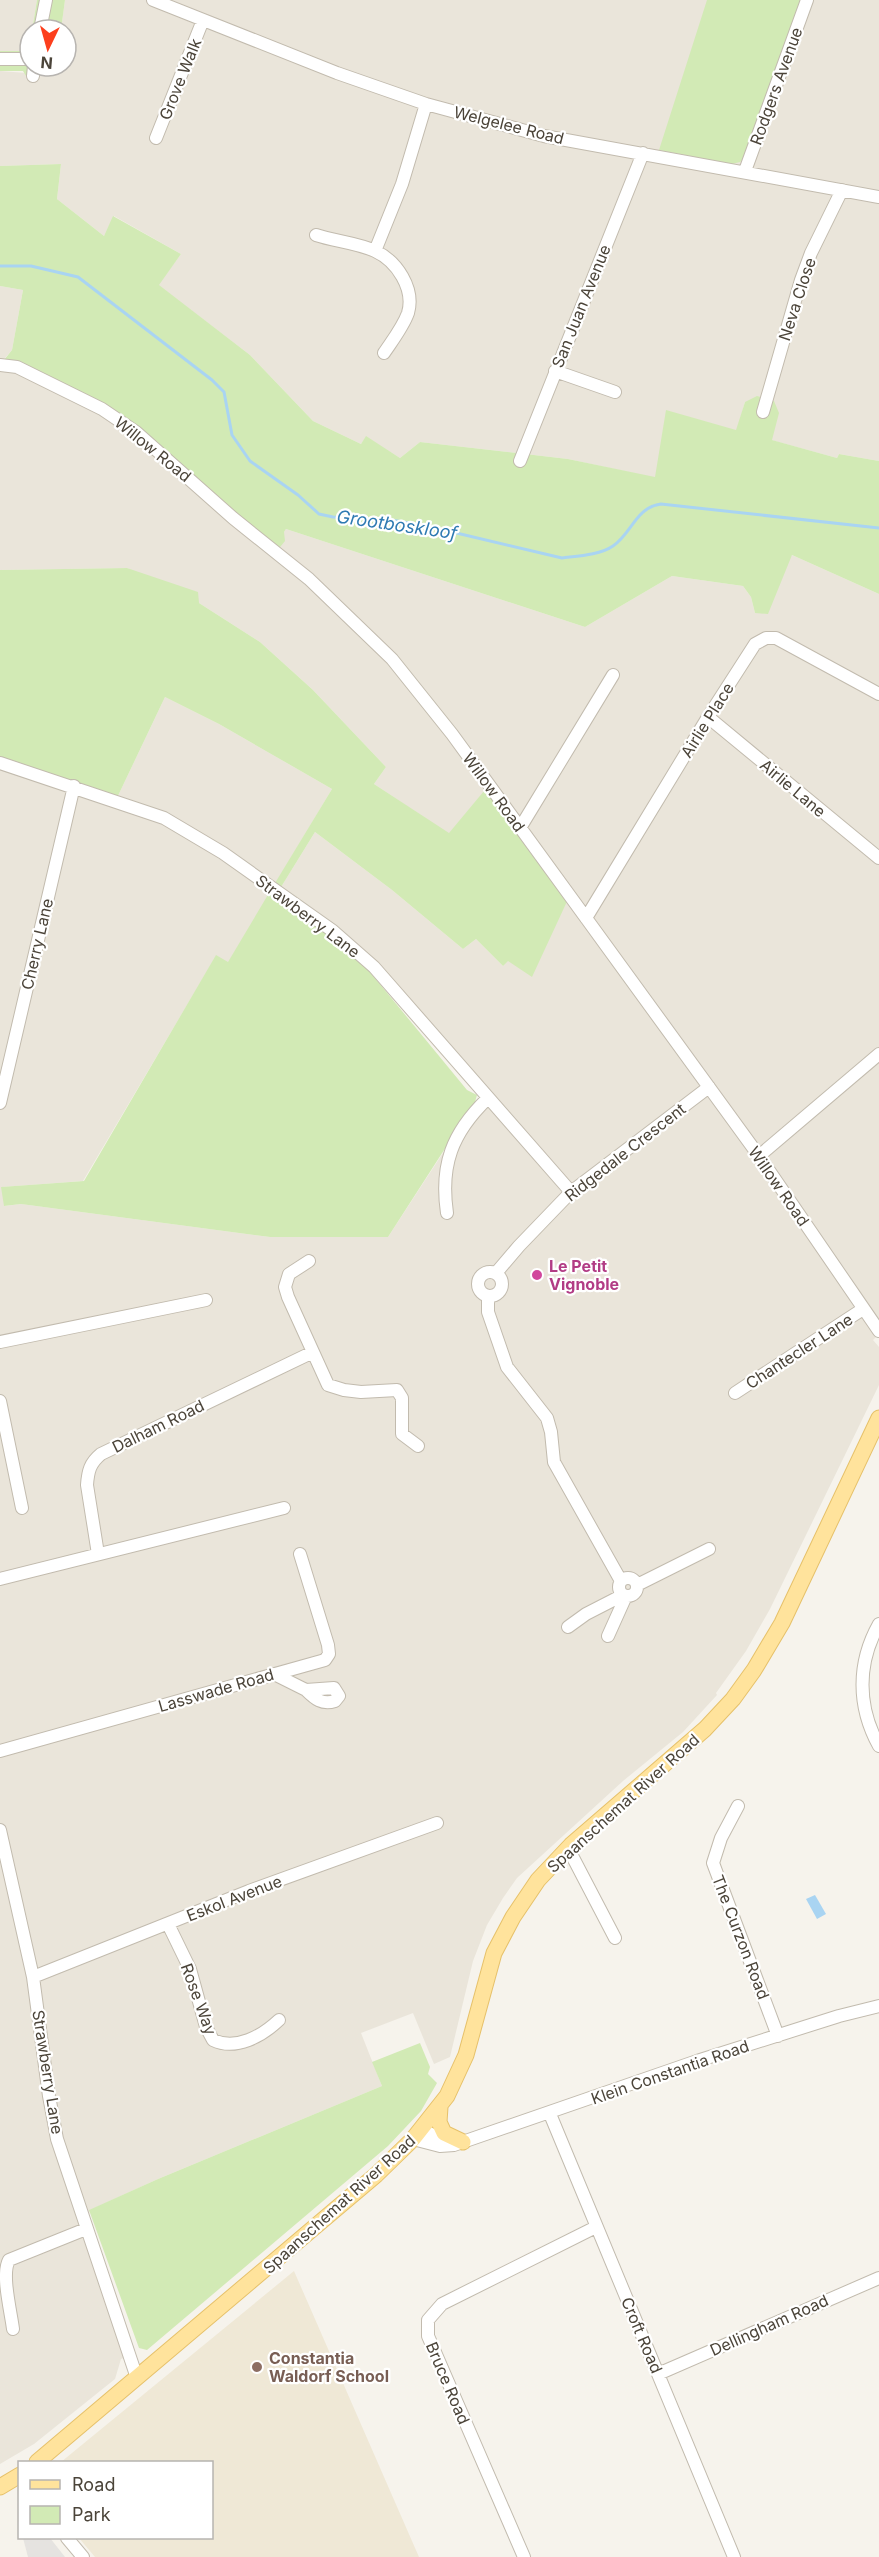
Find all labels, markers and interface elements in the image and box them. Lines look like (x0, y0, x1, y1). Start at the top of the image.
north arrow (18, 18, 78, 78)
street label: Rodgers Avenue (745, 24, 807, 148)
street label: Grove Walk (155, 35, 205, 123)
text: N (40, 52, 54, 73)
street label: Welgelee Road (452, 102, 566, 148)
street label: San Juan Avenue (547, 242, 615, 370)
street label: Neva Close (774, 255, 820, 343)
street label: Willow Road (111, 412, 195, 486)
water label: Grootboskloof (336, 506, 460, 544)
street label: Airlie Place (676, 679, 738, 761)
street label: Willow Road (459, 749, 529, 835)
street label: Airlie Lane (756, 755, 830, 821)
street label: Strawberry Lane (252, 870, 364, 962)
street label: Cherry Lane (17, 896, 57, 992)
street label: Ridgedale Crescent (561, 1099, 689, 1205)
street label: Willow Road (744, 1142, 814, 1230)
place label: Le Petit Vignoble (549, 1256, 619, 1294)
marker: Le Petit Vignoble (530, 1268, 544, 1282)
street label: Chantecler Lane (742, 1309, 856, 1393)
street label: Dalham Road (109, 1395, 207, 1457)
street label: Lasswade Road (156, 1664, 276, 1716)
street label: Spaanschemat River Road (543, 1729, 703, 1877)
street label: Eskol Avenue (183, 1871, 285, 1925)
street label: The Curzon Road (708, 1872, 774, 2002)
street label: Rose Way (177, 1961, 221, 2037)
street label: Strawberry Lane (28, 2008, 68, 2136)
street label: Klein Constantia Road (588, 2036, 752, 2108)
street label: Spaanschemat River Road (259, 2130, 419, 2278)
street label: Dellingham Road (707, 2290, 831, 2360)
street label: Croft Road (617, 2294, 667, 2376)
street label: Bruce Road (422, 2339, 474, 2427)
place label: Constantia Waldorf School (269, 2348, 389, 2386)
marker: Constantia Waldorf School (250, 2360, 264, 2374)
legend (18, 2461, 213, 2539)
text: Road (72, 2474, 115, 2495)
text: Park (72, 2504, 111, 2525)

